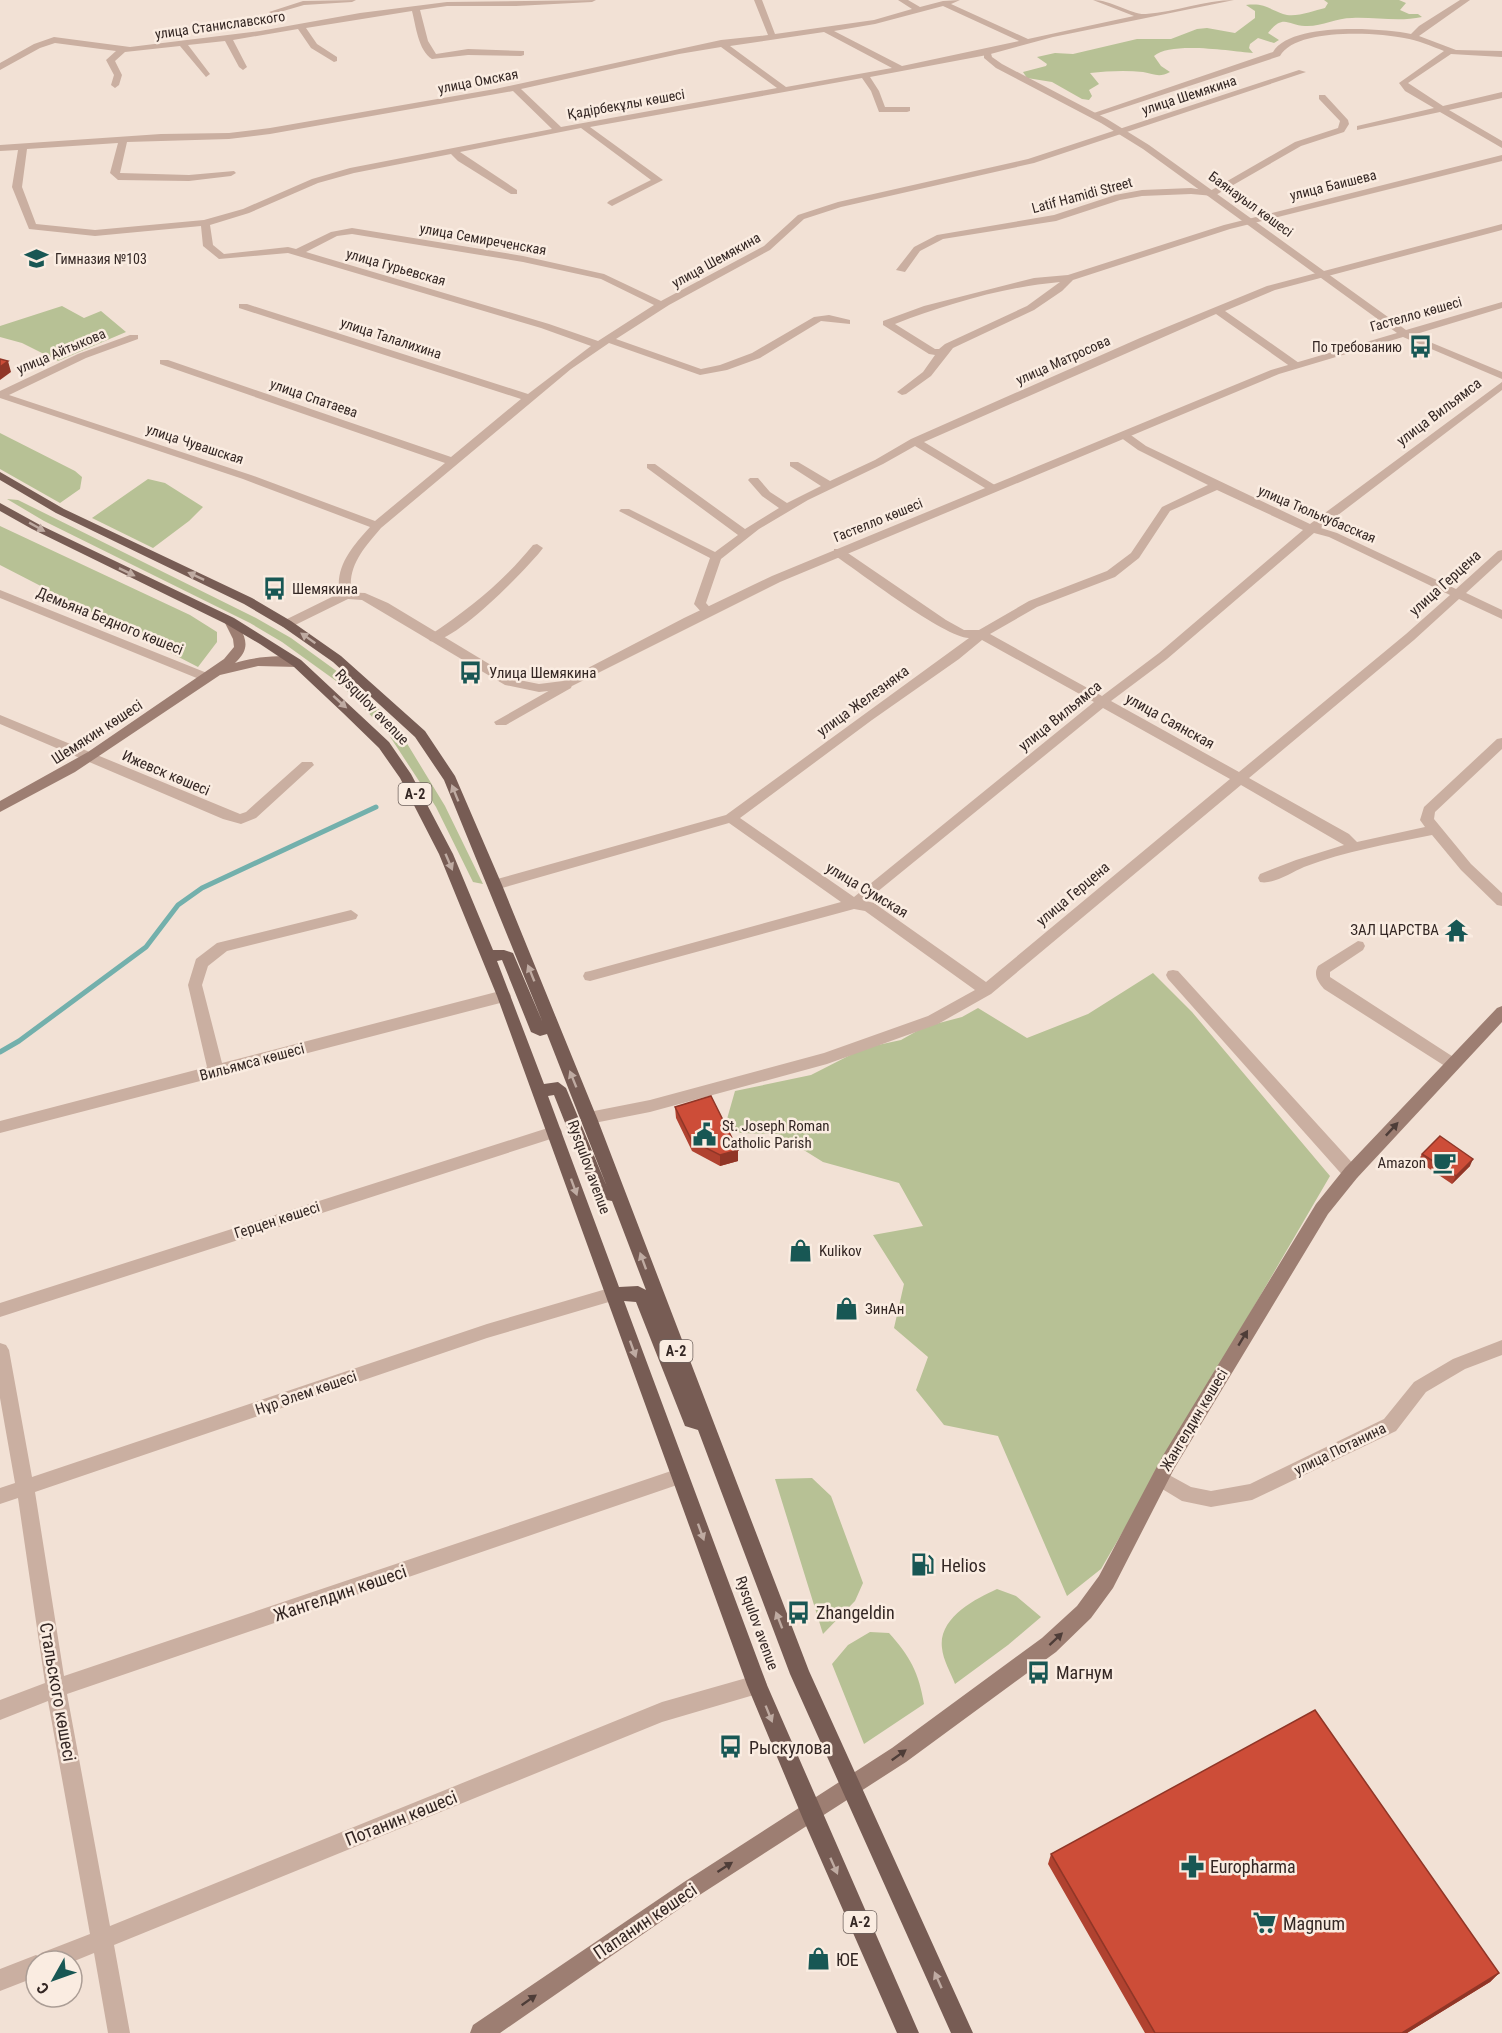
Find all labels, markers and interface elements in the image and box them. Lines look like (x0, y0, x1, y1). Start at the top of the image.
street label: улица Станиславского (154, 8, 286, 42)
street label: улица Омская (437, 65, 519, 97)
street label: улица Шемякина (1140, 72, 1238, 118)
street label: Қадірбекұлы көшесі (566, 86, 686, 122)
street label: улица Баишева (1288, 166, 1378, 204)
street label: Баянауыл көшесі (1206, 168, 1296, 240)
street label: Latif Hamidi Street (1030, 174, 1134, 216)
street label: улица Семиреченская (418, 220, 548, 258)
street label: улица Шемякина (669, 229, 763, 291)
street label: улица Гурьевская (344, 245, 448, 289)
school or university icon: Гимназия №103 (24, 246, 50, 272)
place label: Гимназия №103 (55, 251, 147, 267)
street label: Гастелло көшесі (1368, 293, 1464, 335)
street label: улица Талалихина (338, 314, 444, 362)
street label: улица Айтыкова (14, 325, 108, 377)
street label: улица Матросова (1013, 332, 1113, 388)
bus stop icon: По требованию (1407, 334, 1433, 360)
place label: По требованию (1312, 339, 1402, 355)
street label: улица Вильямса (1393, 374, 1485, 450)
street label: улица Спатаева (268, 376, 360, 420)
street label: улица Чувашская (144, 421, 246, 467)
street label: улица Тюлькубасская (1256, 482, 1378, 546)
street label: Гастелло көшесі (831, 495, 925, 545)
one-way arrow (29, 522, 46, 532)
street label: улица Герцена (1406, 546, 1484, 620)
one-way arrow (119, 568, 136, 577)
one-way arrow (187, 572, 204, 581)
bus stop icon: Шемякина (261, 576, 287, 602)
place label: Шемякина (292, 580, 358, 598)
street label: Демьяна Бедного көшесі (34, 583, 186, 659)
one-way arrow (300, 633, 316, 644)
bus stop icon: Улица Шемякина (458, 660, 484, 686)
street label: улица Железняка (814, 662, 912, 740)
place label: Улица Шемякина (489, 664, 596, 682)
street label: Rysqulov avenue (331, 665, 413, 749)
street label: улица Вильямса (1015, 677, 1105, 755)
street label: улица Саянская (1122, 689, 1218, 753)
one-way arrow (333, 695, 347, 709)
street label: Шемякин көшесі (48, 696, 146, 768)
street label: Ижевск көшесі (119, 746, 213, 800)
road number: A-2 (398, 783, 432, 805)
one-way arrow (450, 783, 460, 801)
one-way arrow (445, 853, 454, 871)
street label: улица Сумская (823, 858, 911, 922)
street label: улица Герцена (1033, 858, 1113, 930)
temple icon: ЗАЛ ЦАРСТВА (1444, 917, 1470, 943)
place label: ЗАЛ ЦАРСТВА (1350, 921, 1439, 939)
one-way arrow (526, 963, 536, 981)
street label: Вильямса көшесі (198, 1039, 306, 1085)
one-way arrow (568, 1069, 578, 1087)
place label: St. Joseph Roman Catholic Parish (722, 1117, 830, 1152)
street label: Rysqulov avenue (564, 1118, 614, 1216)
public building icon: St. Joseph Roman Catholic Parish (691, 1122, 717, 1148)
one-way arrow (1385, 1122, 1399, 1136)
cafe icon: Amazon (1431, 1150, 1457, 1176)
place label: Amazon (1378, 1154, 1426, 1172)
one-way arrow (570, 1178, 579, 1196)
street label: Герцен көшесі (232, 1198, 322, 1242)
shop icon: Kulikov (788, 1238, 814, 1264)
place label: Kulikov (819, 1242, 862, 1260)
one-way arrow (637, 1252, 647, 1270)
shop icon: ЗинАн (834, 1296, 860, 1322)
place label: ЗинАн (865, 1300, 904, 1318)
one-way arrow (1237, 1330, 1248, 1346)
one-way arrow (629, 1340, 638, 1358)
road number: A-2 (660, 1340, 692, 1362)
street label: Жангелдин көшесі (1156, 1366, 1232, 1474)
street label: Нұр Әлем көшесі (253, 1367, 359, 1419)
street label: улица Потанина (1291, 1419, 1389, 1479)
one-way arrow (696, 1523, 706, 1541)
fuel station icon: Helios (910, 1552, 936, 1578)
place label: Helios (941, 1555, 986, 1576)
street label: Жангелдин көшесі (271, 1560, 409, 1626)
street label: Rysqulov avenue (732, 1574, 782, 1672)
bus stop icon: Zhangeldin (785, 1599, 811, 1625)
place label: Zhangeldin (816, 1602, 895, 1623)
one-way arrow (774, 1610, 784, 1628)
street label: Стальского көшесі (35, 1621, 81, 1763)
one-way arrow (1048, 1632, 1063, 1646)
bus stop icon: Магнум (1025, 1659, 1051, 1685)
place label: Магнум (1056, 1662, 1113, 1683)
one-way arrow (764, 1706, 774, 1724)
bus stop icon: Рыскулова (718, 1734, 744, 1760)
place label: Рыскулова (749, 1737, 831, 1758)
one-way arrow (891, 1749, 906, 1761)
street label: Потанин көшесі (342, 1786, 460, 1850)
pharmacy icon: Europharma (1179, 1853, 1205, 1879)
place label: Europharma (1210, 1856, 1296, 1877)
one-way arrow (830, 1857, 839, 1874)
one-way arrow (717, 1861, 734, 1872)
street label: Папанин көшесі (589, 1879, 701, 1963)
supermarket icon: Magnum (1252, 1910, 1278, 1936)
road number: A-2 (844, 1911, 876, 1933)
place label: Magnum (1283, 1913, 1345, 1934)
shop icon: ЮЕ (805, 1946, 831, 1972)
north arrow (24, 1949, 84, 2009)
place label: ЮЕ (836, 1949, 859, 1970)
one-way arrow (933, 1970, 943, 1988)
text: С (33, 1979, 53, 1998)
one-way arrow (521, 1994, 537, 2006)

